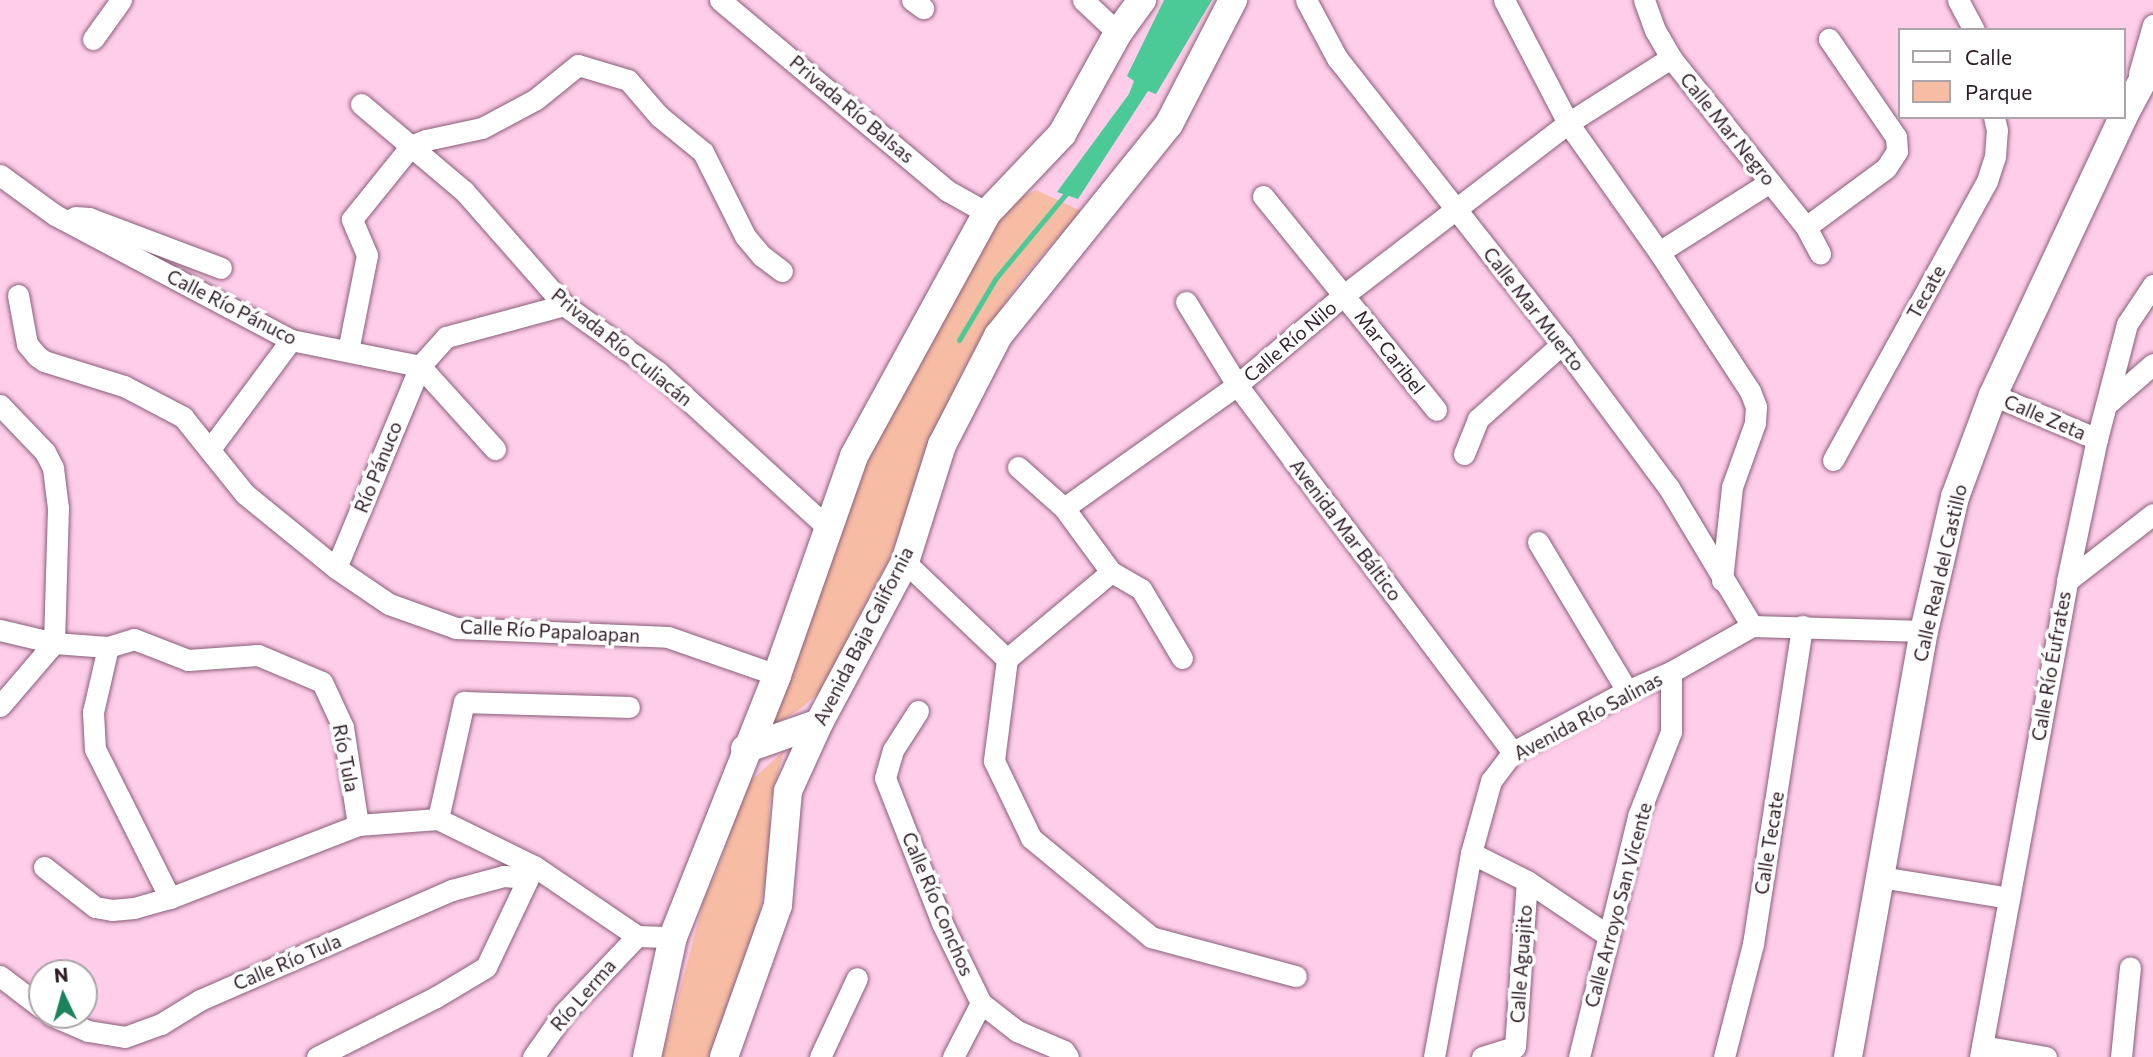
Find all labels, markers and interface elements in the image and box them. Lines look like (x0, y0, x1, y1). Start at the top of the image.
legend (1898, 28, 2125, 119)
text: Calle (1965, 44, 2012, 69)
street label: Privada Río Balsas (785, 50, 919, 168)
street label: Calle Mar Negro (1675, 68, 1781, 190)
text: Parque (1965, 79, 2032, 104)
street label: Calle Mar Muerto (1479, 243, 1589, 375)
street label: Tecate (1902, 261, 1950, 323)
street label: Calle Río Pánuco (163, 264, 301, 350)
street label: Privada Río Culiacán (547, 283, 697, 411)
street label: Calle Río Nilo (1239, 296, 1341, 386)
street label: Mar Caribel (1350, 305, 1430, 399)
street label: Calle Zeta (2001, 390, 2089, 444)
street label: Río Pánuco (349, 418, 407, 516)
street label: Avenida Mar Báltico (1285, 455, 1407, 605)
street label: Calle Real del Castillo (1908, 482, 1972, 664)
street label: Avenida Baja California (808, 543, 918, 729)
street label: Calle Río Éufrates (2027, 589, 2075, 743)
street label: Calle Río Papaloapan (459, 615, 641, 647)
street label: Avenida Río Salinas (1510, 667, 1666, 765)
street label: Río Tula (328, 722, 364, 794)
street label: Calle Tecate (1750, 790, 1788, 896)
street label: Calle Arroyo San Vicente (1580, 800, 1656, 1010)
street label: Calle Río Conchos (897, 829, 979, 979)
street label: Calle Aguajito (1505, 904, 1537, 1024)
street label: Calle Río Tula (230, 929, 344, 995)
street label: Río Lerma (546, 954, 620, 1036)
north arrow (28, 959, 98, 1029)
text: N (53, 962, 69, 987)

